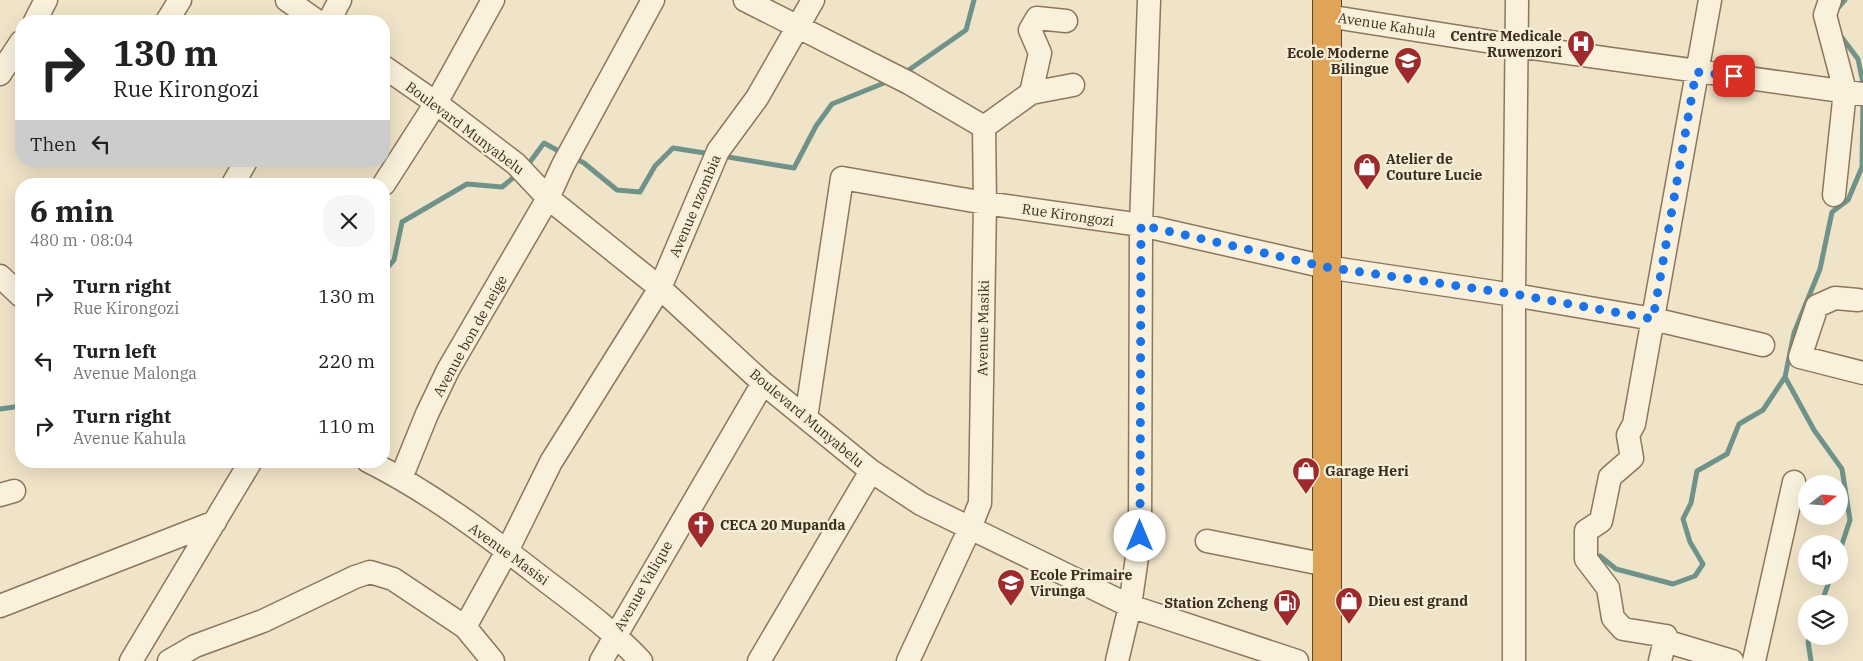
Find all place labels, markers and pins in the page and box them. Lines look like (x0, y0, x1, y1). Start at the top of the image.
place label: Centre Medicale Ruwenzori (1450, 27, 1562, 61)
hospital icon: Centre Medicale Ruwenzori (1566, 29, 1596, 68)
place label: Ecole Moderne Bilingue (1287, 44, 1389, 78)
school or university icon: Ecole Moderne Bilingue (1393, 46, 1423, 85)
pin (1713, 55, 1755, 97)
place label: Atelier de Couture Lucie (1386, 150, 1483, 184)
shop icon: Atelier de Couture Lucie (1352, 152, 1382, 191)
shop icon: Garage Heri (1291, 456, 1321, 495)
place label: Garage Heri (1325, 462, 1409, 480)
church icon: CECA 20 Mupanda (686, 510, 716, 549)
place label: CECA 20 Mupanda (720, 516, 845, 534)
place label: Ecole Primaire Virunga (1030, 566, 1133, 600)
school or university icon: Ecole Primaire Virunga (996, 568, 1026, 607)
shop icon: Dieu est grand (1334, 586, 1364, 625)
fuel station icon: Station Zcheng (1272, 588, 1302, 627)
place label: Dieu est grand (1368, 592, 1468, 610)
place label: Station Zcheng (1164, 594, 1269, 612)

